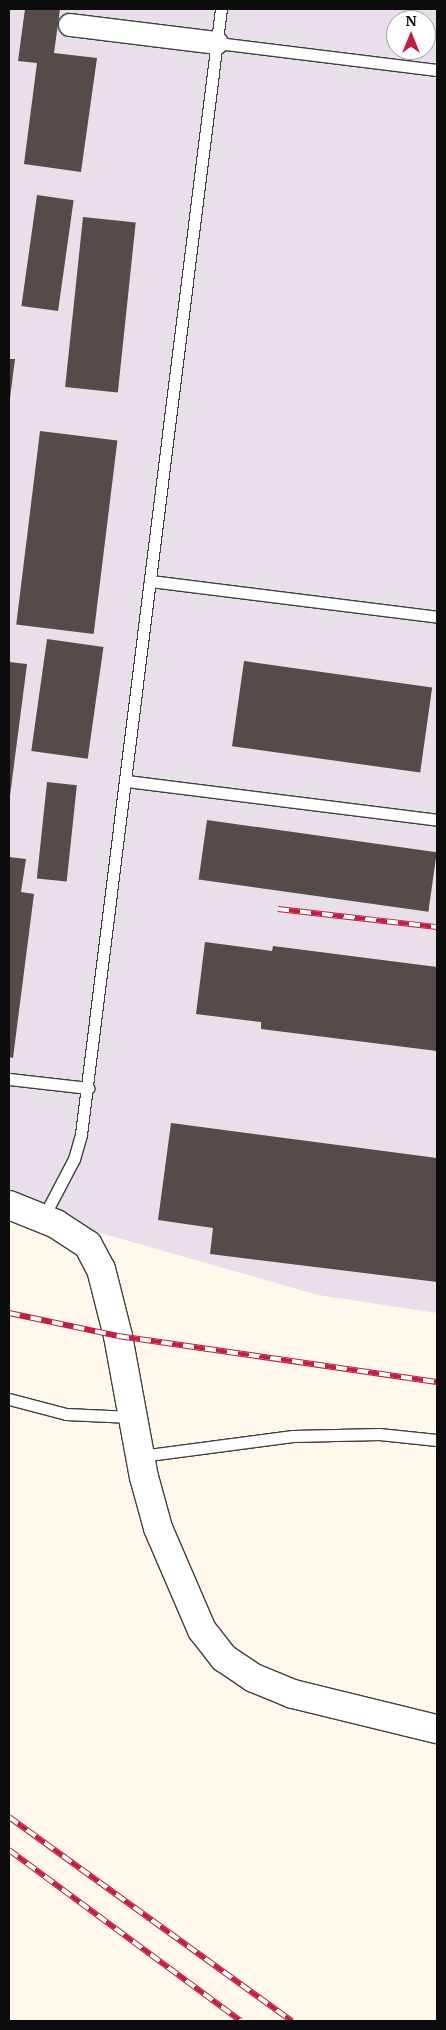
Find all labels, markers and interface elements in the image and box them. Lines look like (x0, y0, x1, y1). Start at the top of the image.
north arrow (386, 10, 436, 60)
text: N (405, 12, 417, 30)

